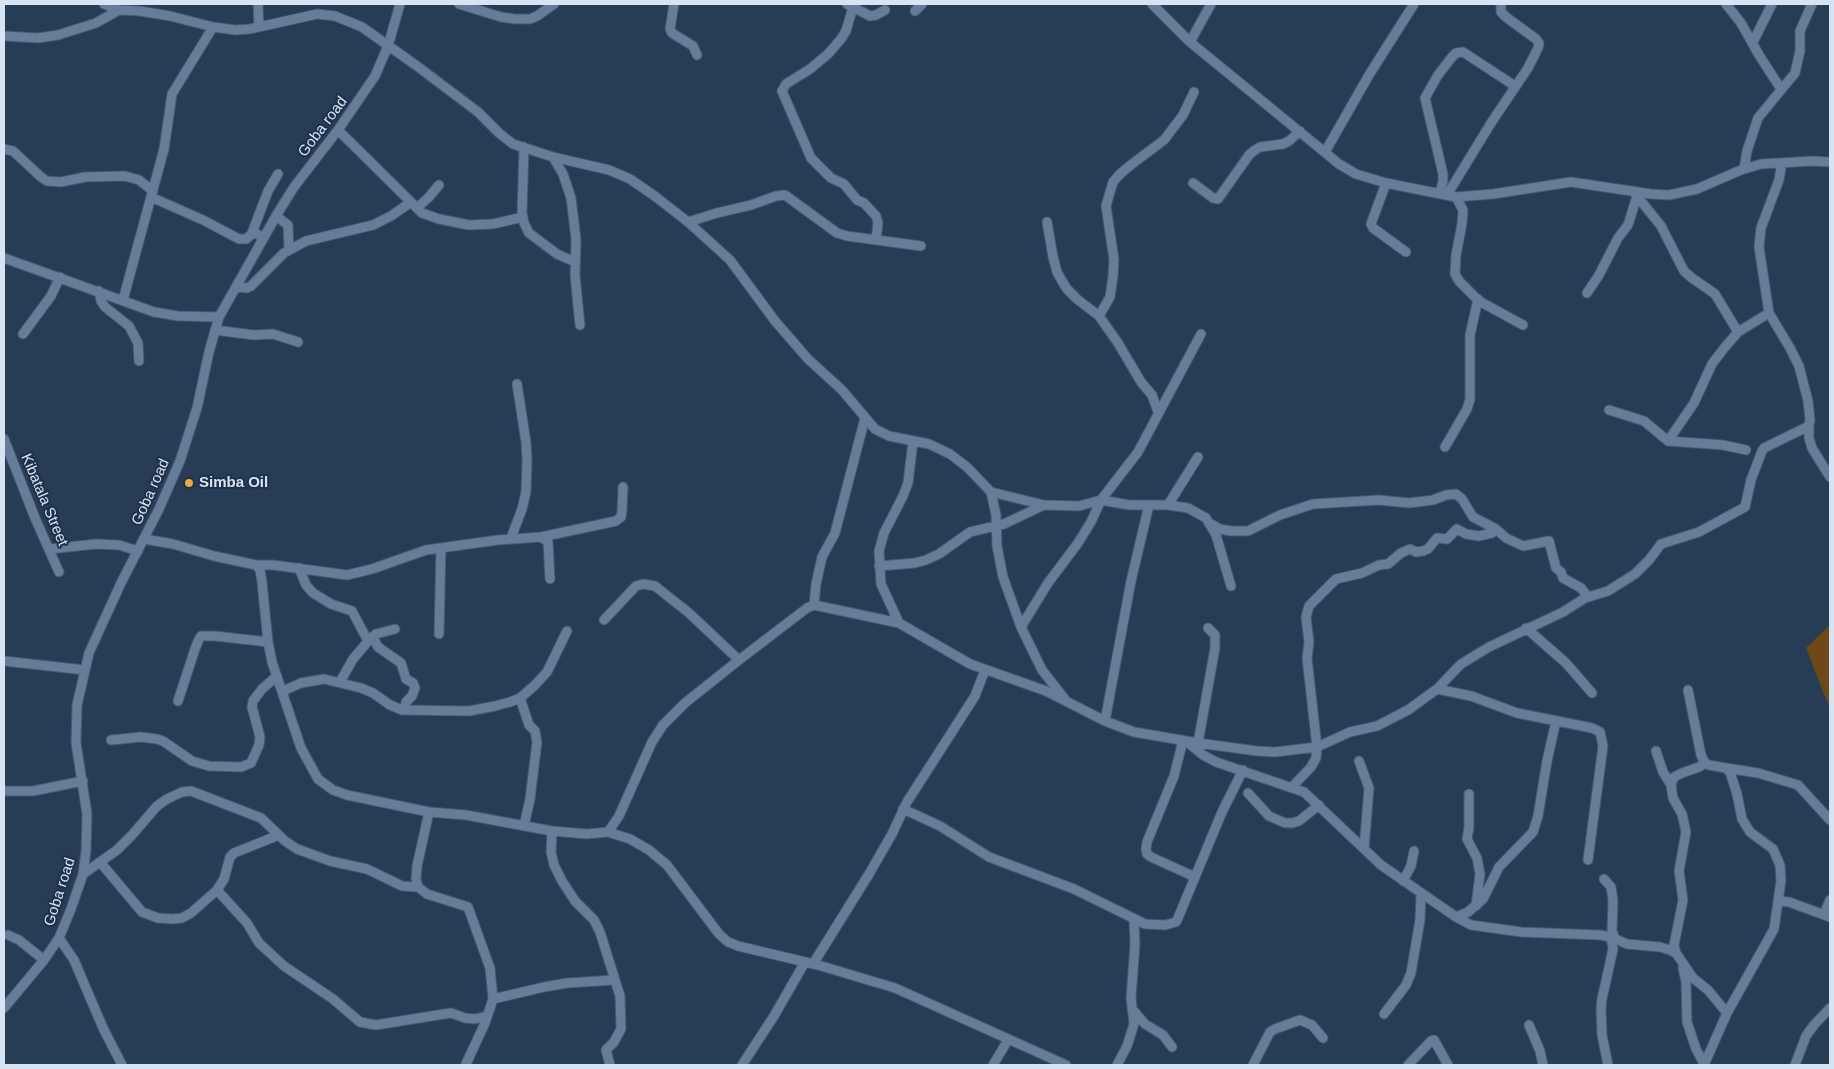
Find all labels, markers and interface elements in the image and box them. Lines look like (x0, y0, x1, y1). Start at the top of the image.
street label: Goba road (294, 93, 352, 161)
street label: Kibatala Street (16, 451, 72, 549)
street label: Goba road (128, 456, 174, 528)
place label: Simba Oil (199, 474, 268, 492)
marker: Simba Oil (183, 477, 195, 489)
street label: Goba road (40, 856, 80, 928)

